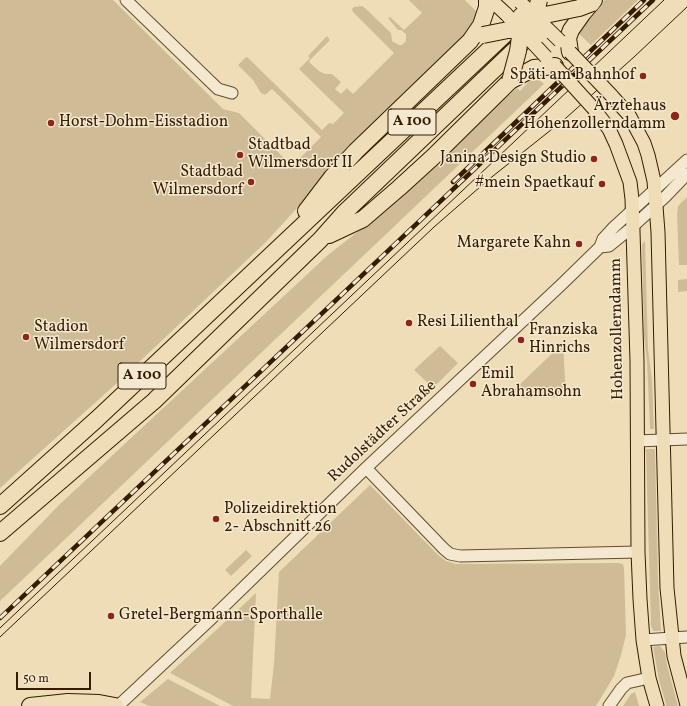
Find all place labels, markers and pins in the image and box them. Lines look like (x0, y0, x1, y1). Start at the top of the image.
place label: Späti am Bahnhof (510, 66, 635, 86)
marker: Späti am Bahnhof (638, 71, 648, 81)
place label: Ärztehaus Hohenzollerndamm (524, 97, 666, 135)
marker: Ärztehaus Hohenzollerndamm (669, 110, 681, 122)
place label: Horst-Dohm-Eisstadion (59, 113, 228, 133)
marker: Horst-Dohm-Eisstadion (46, 118, 56, 128)
place label: Stadtbad Wilmersdorf II (248, 136, 353, 174)
place label: Janina Design Studio (440, 149, 586, 169)
marker: Stadtbad Wilmersdorf II (235, 150, 245, 160)
marker: Janina Design Studio (589, 154, 599, 164)
place label: Stadtbad Wilmersdorf (153, 163, 243, 201)
place label: #mein Spaetkauf (475, 174, 594, 194)
marker: Stadtbad Wilmersdorf (246, 177, 256, 187)
marker: #mein Spaetkauf (597, 179, 607, 189)
place label: Margarete Kahn (457, 234, 571, 254)
marker: Margarete Kahn (574, 239, 584, 249)
place label: Resi Lilienthal (417, 313, 518, 333)
place label: Stadion Wilmersdorf (34, 318, 124, 356)
marker: Resi Lilienthal (404, 318, 414, 328)
place label: Franziska Hinrichs (529, 321, 598, 359)
marker: Stadion Wilmersdorf (21, 332, 31, 342)
marker: Franziska Hinrichs (516, 335, 526, 345)
place label: Emil Abrahamsohn (481, 365, 582, 403)
marker: Emil Abrahamsohn (468, 379, 478, 389)
place label: Polizeidirektion 2- Abschnitt 26 (224, 500, 337, 538)
marker: Polizeidirektion 2- Abschnitt 26 (211, 514, 221, 524)
place label: Gretel-Bergmann-Sporthalle (119, 606, 323, 626)
marker: Gretel-Bergmann-Sporthalle (106, 611, 116, 621)

